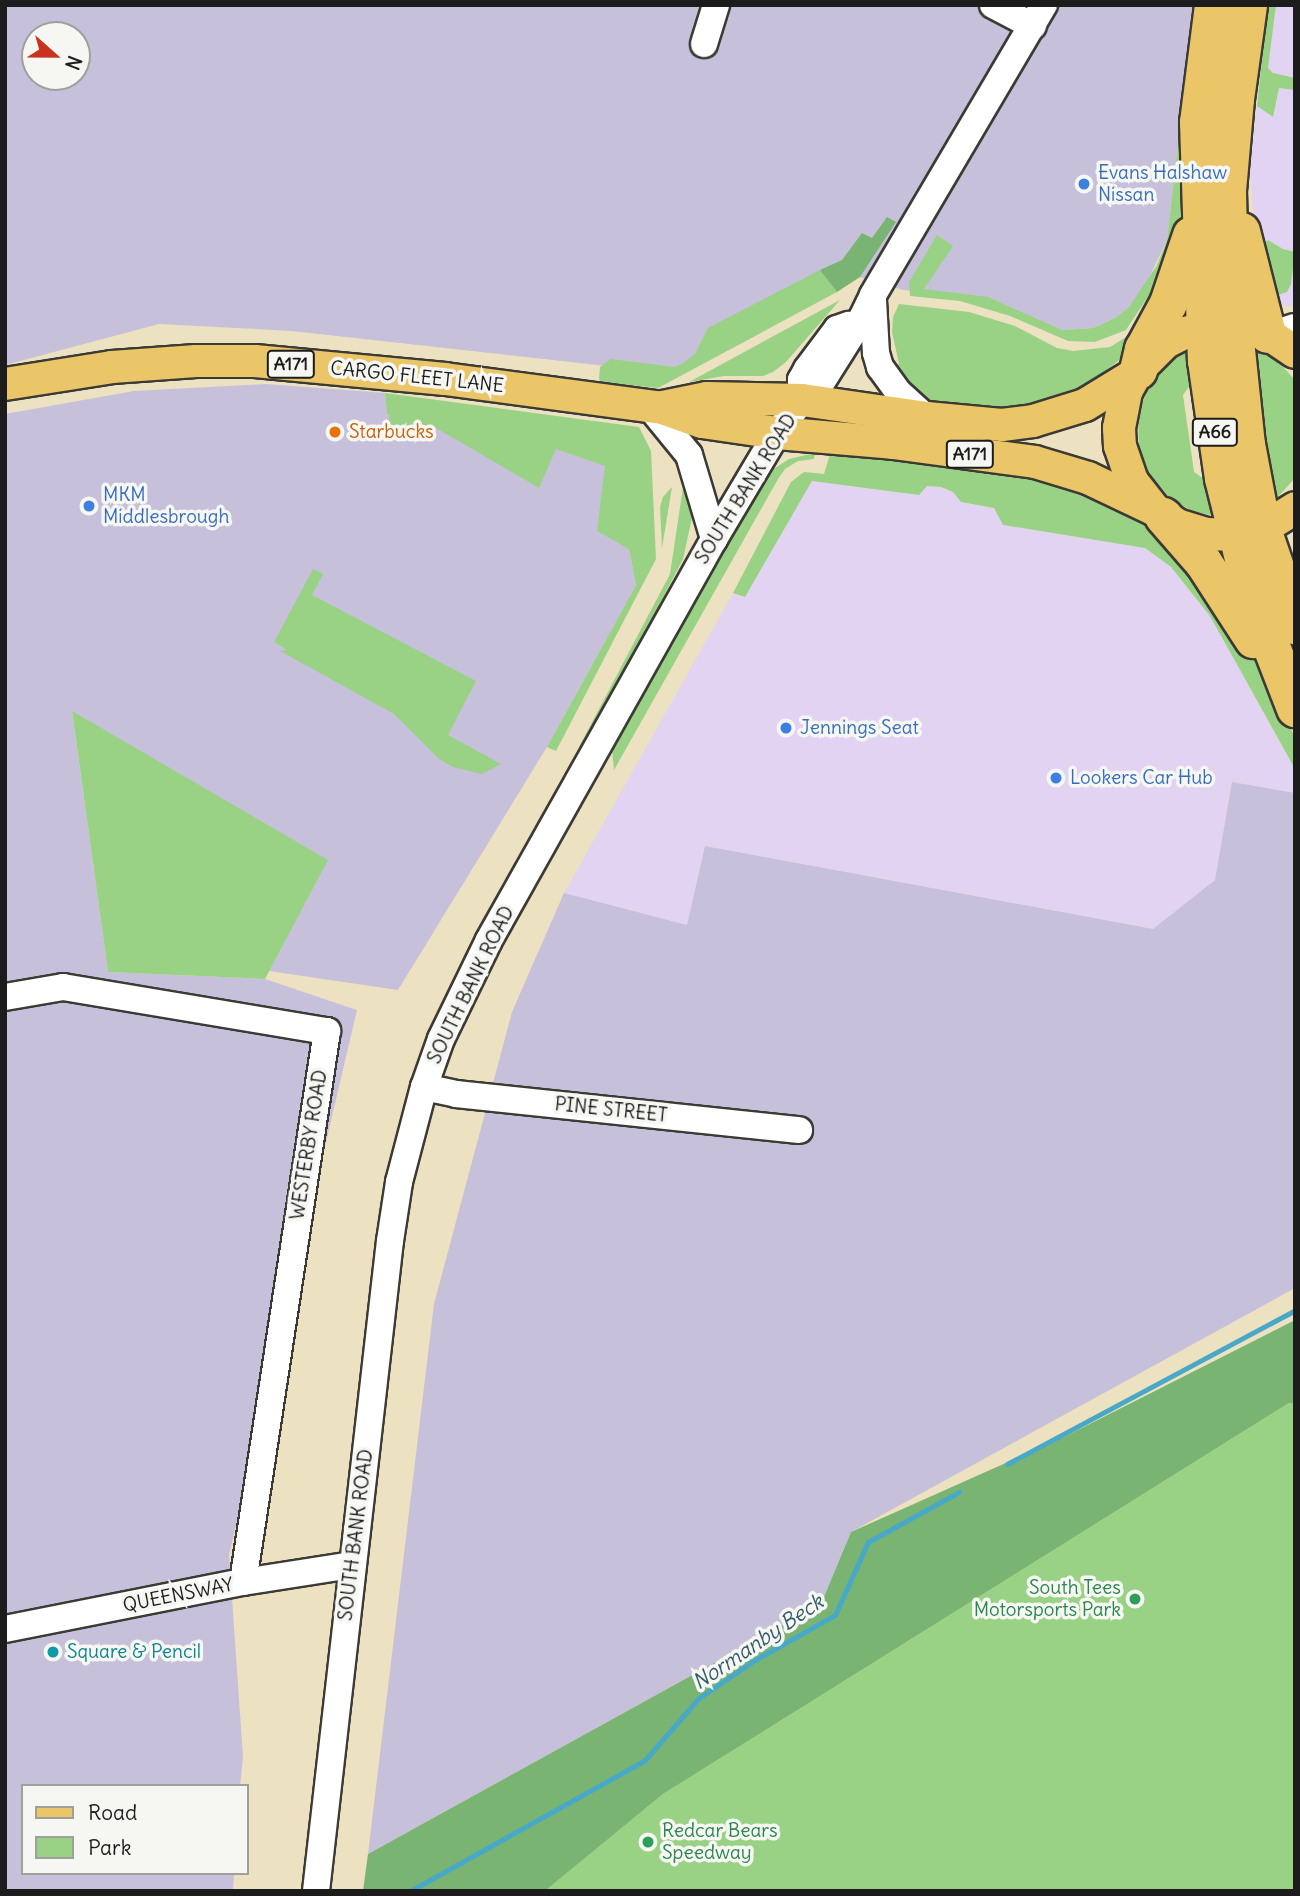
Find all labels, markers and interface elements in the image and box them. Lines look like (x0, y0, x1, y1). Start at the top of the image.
north arrow (21, 21, 91, 91)
text: N (60, 52, 87, 73)
place label: Evans Halshaw Nissan (1098, 162, 1227, 206)
marker: Evans Halshaw Nissan (1076, 176, 1092, 192)
road number: A171 (266, 350, 316, 378)
street label: CARGO FLEET LANE (329, 357, 505, 397)
street label: SOUTH BANK ROAD (691, 410, 801, 568)
road number: A66 (1190, 418, 1240, 446)
place label: Starbucks (349, 421, 434, 443)
marker: Starbucks (327, 424, 343, 440)
road number: A171 (946, 440, 995, 468)
place label: MKM Middlesbrough (103, 484, 229, 528)
marker: MKM Middlesbrough (81, 498, 97, 514)
place label: Jennings Seat (800, 717, 919, 739)
marker: Jennings Seat (778, 720, 794, 736)
place label: Lookers Car Hub (1070, 767, 1213, 789)
marker: Lookers Car Hub (1048, 770, 1064, 786)
street label: SOUTH BANK ROAD (423, 902, 519, 1068)
street label: WESTERBY ROAD (286, 1068, 332, 1222)
street label: PINE STREET (554, 1093, 668, 1127)
street label: SOUTH BANK ROAD (334, 1448, 378, 1622)
street label: QUEENSWAY (121, 1573, 235, 1617)
place label: South Tees Motorsports Park (974, 1577, 1121, 1621)
water label: Normanby Beck (688, 1589, 828, 1695)
marker: South Tees Motorsports Park (1127, 1591, 1143, 1607)
place label: Square & Pencil (67, 1641, 201, 1663)
marker: Square & Pencil (45, 1644, 61, 1660)
legend (21, 1784, 248, 1875)
text: Road (88, 1799, 137, 1826)
place label: Redcar Bears Speedway (662, 1820, 778, 1864)
text: Park (88, 1834, 131, 1861)
marker: Redcar Bears Speedway (640, 1834, 656, 1850)

